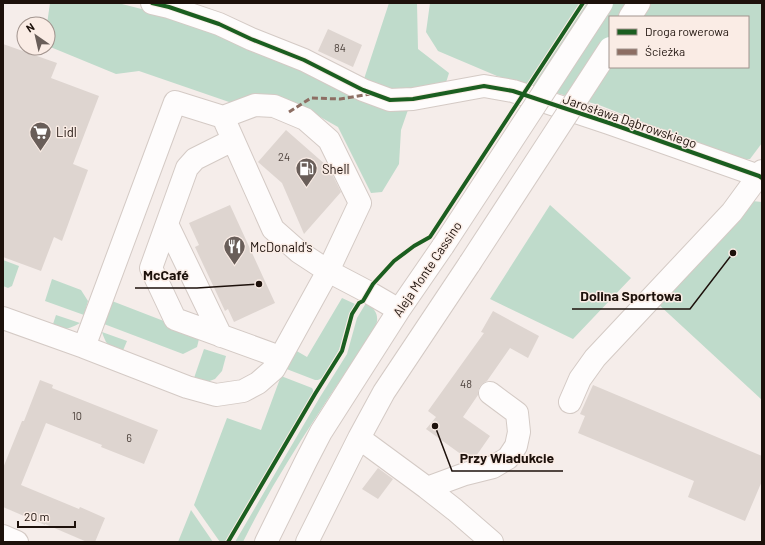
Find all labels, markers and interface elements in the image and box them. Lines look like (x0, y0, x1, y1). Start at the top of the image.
north arrow (16, 16, 56, 56)
legend (609, 16, 749, 68)
text: N (23, 20, 37, 35)
text: Droga rowerowa (645, 24, 729, 38)
house number: 84 (334, 41, 346, 54)
text: Ścieżka (645, 44, 685, 58)
street label: Jarosława Dąbrowskiego (561, 91, 699, 151)
supermarket icon: Lidl (27, 119, 53, 152)
place label: Lidl (56, 124, 77, 140)
house number: 24 (278, 150, 290, 163)
fuel station icon: Shell (294, 156, 320, 189)
place label: Shell (322, 161, 349, 177)
street label: Aleja Monte Cassino (389, 218, 465, 320)
restaurant icon: McDonald's (221, 234, 247, 267)
place label: McDonald's (250, 239, 313, 255)
callout: McCafé (135, 262, 197, 288)
text: McCafé (143, 266, 189, 283)
callout: Dolina Sportowa (572, 283, 690, 309)
text: Dolina Sportowa (580, 287, 682, 304)
house number: 48 (460, 377, 472, 390)
house number: 10 (72, 409, 82, 422)
house number: 6 (126, 431, 132, 444)
callout: Przy Wiadukcie (452, 445, 563, 471)
text: Przy Wiadukcie (460, 449, 555, 466)
scale bar (18, 503, 75, 529)
text: 20 m (24, 509, 50, 523)

